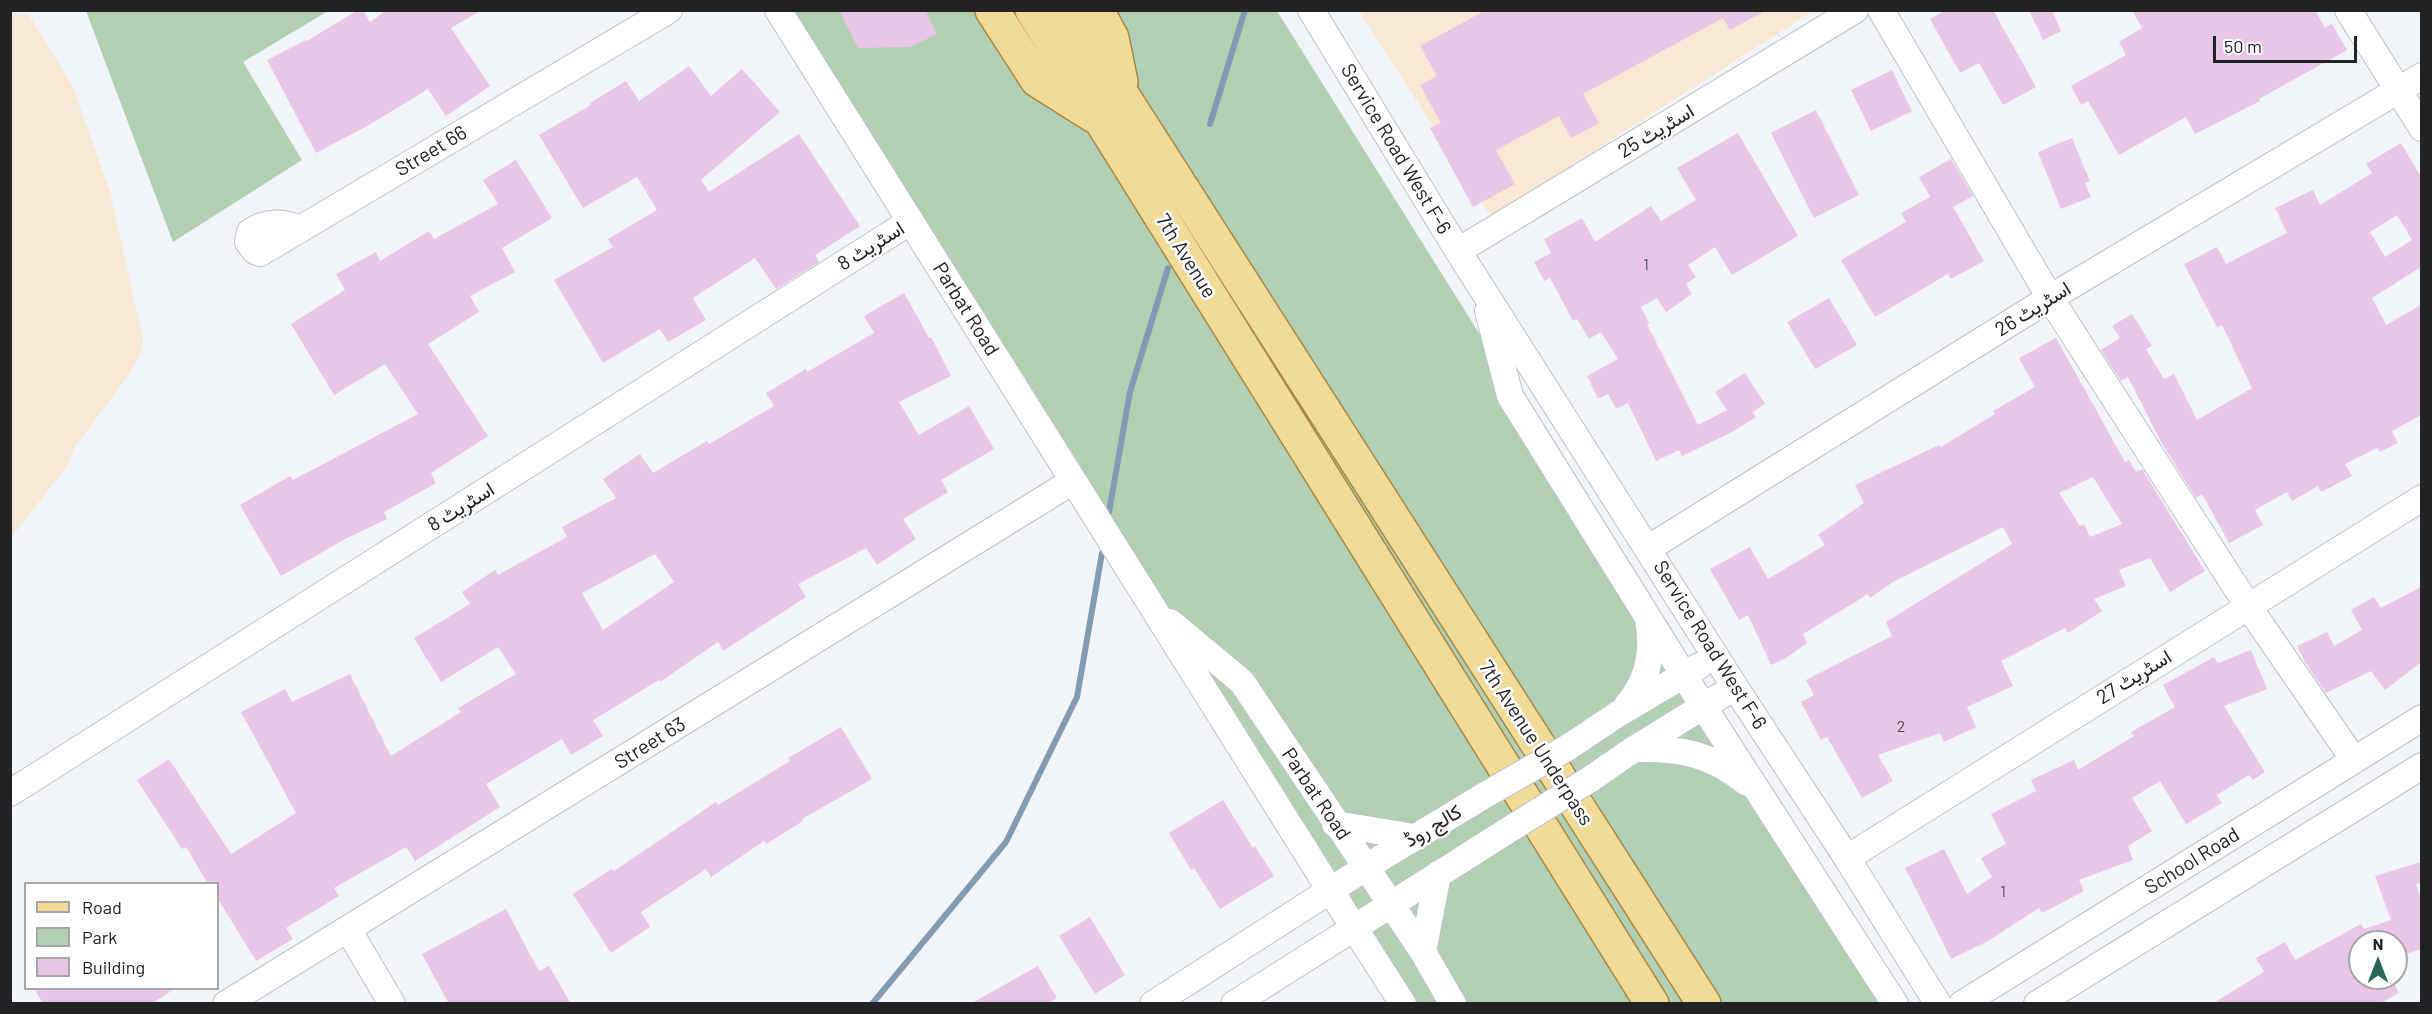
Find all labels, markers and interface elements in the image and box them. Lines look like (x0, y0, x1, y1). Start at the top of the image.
scale bar (2216, 24, 2360, 62)
text: 50 m (2224, 35, 2262, 57)
street label: Service Road West F-6 (1336, 59, 1456, 239)
street label: اسٹریٹ 25 (1614, 99, 1698, 163)
street label: Street 66 (391, 120, 471, 182)
street label: 7th Avenue (1151, 209, 1221, 303)
street label: اسٹریٹ 8 (833, 216, 909, 276)
house number: 1 (1643, 255, 1649, 275)
street label: Parbat Road (928, 258, 1004, 360)
street label: اسٹریٹ 26 (1991, 276, 2075, 342)
street label: اسٹریٹ 8 (423, 477, 499, 537)
street label: Service Road West F-6 (1648, 556, 1772, 734)
street label: اسٹریٹ 27 (2092, 645, 2176, 709)
street label: 7th Avenue Underpass (1474, 656, 1598, 830)
street label: Street 63 (610, 712, 690, 774)
house number: 2 (1897, 717, 1905, 737)
street label: Parbat Road (1276, 743, 1356, 845)
street label: کالج روڈ (1400, 800, 1466, 852)
street label: School Road (2140, 822, 2244, 900)
legend (24, 882, 219, 990)
house number: 1 (2000, 882, 2006, 902)
text: Road (82, 896, 122, 918)
text: Park (82, 926, 117, 948)
north arrow (2348, 930, 2408, 990)
text: N (2373, 934, 2383, 953)
text: Building (82, 956, 145, 978)

